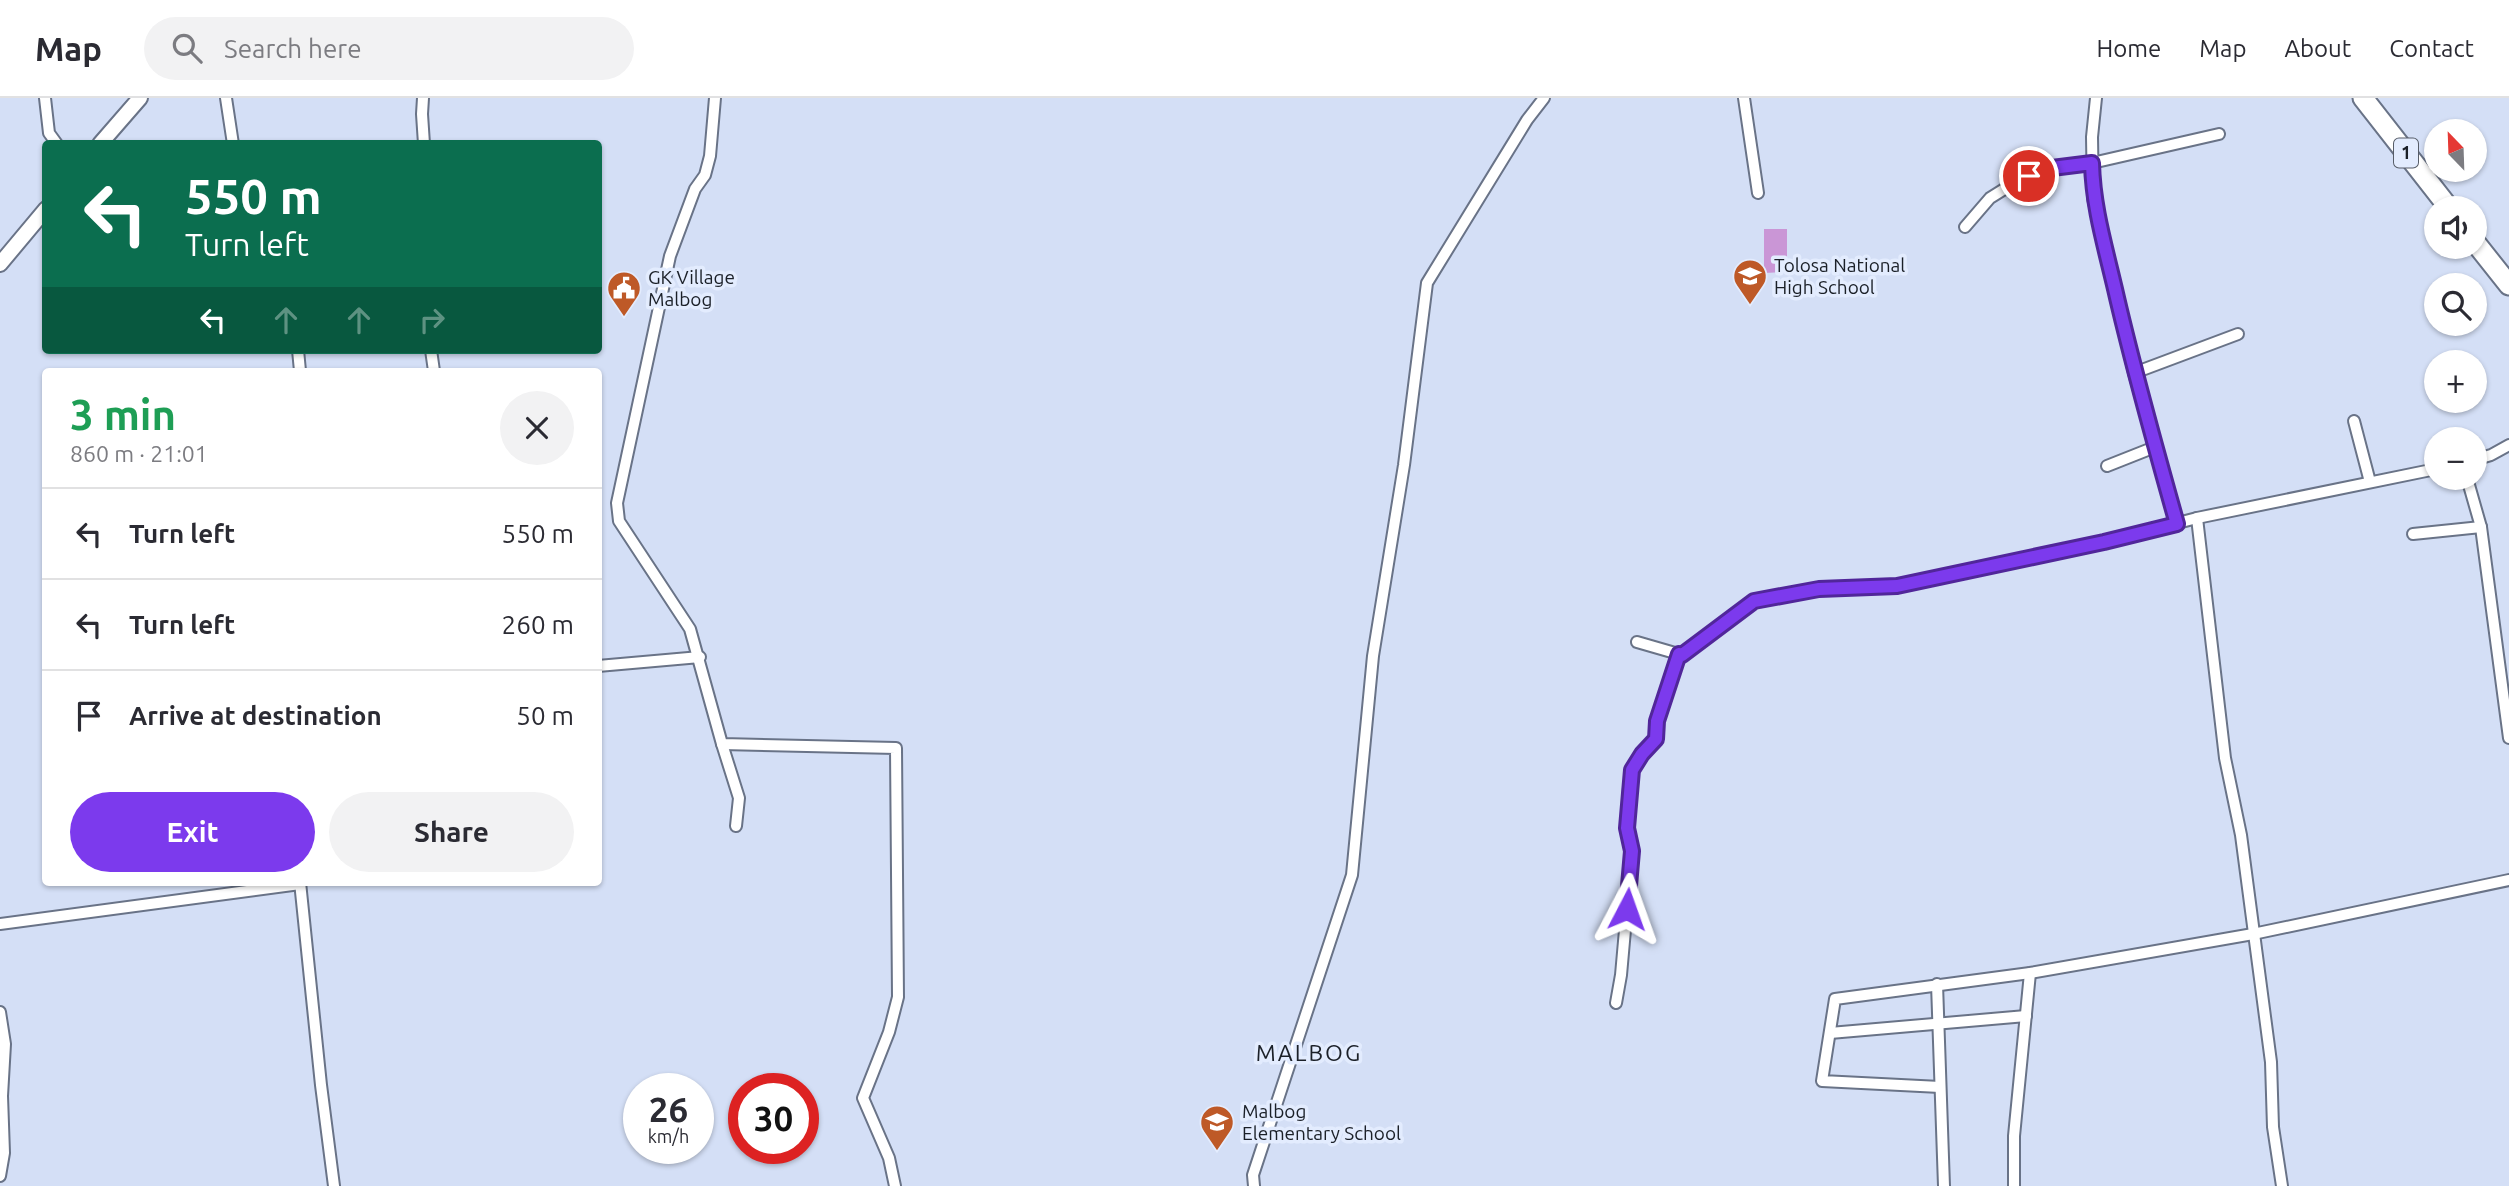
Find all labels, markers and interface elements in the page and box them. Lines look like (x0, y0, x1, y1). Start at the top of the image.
search box (144, 17, 634, 80)
icon: search (168, 29, 206, 67)
text: Map (35, 30, 102, 67)
text: Search here (224, 34, 362, 63)
text: Home (2096, 35, 2161, 62)
text: Map (2199, 35, 2246, 62)
text: About (2284, 35, 2351, 62)
text: Contact (2389, 35, 2474, 62)
north arrow (2424, 119, 2487, 182)
map controls (2424, 119, 2487, 490)
road number: 1 (2394, 138, 2418, 168)
pin (1999, 146, 2059, 206)
icon: arrive (2010, 157, 2048, 195)
icon: left (70, 168, 161, 259)
text: 550 m (185, 168, 322, 223)
button: sound (2424, 196, 2487, 259)
text: Turn left (185, 226, 309, 262)
place label: Tolosa National High School (1774, 254, 1905, 298)
school or university icon: Tolosa National High School (1731, 257, 1769, 306)
place label: GK Village Malbog (648, 266, 735, 310)
public building icon: GK Village Malbog (605, 269, 643, 318)
button: search (2424, 273, 2487, 336)
icon: left (194, 301, 232, 339)
icon: ahead (267, 301, 305, 339)
icon: ahead (340, 301, 378, 339)
icon: right (413, 301, 451, 339)
button: + (2424, 350, 2487, 413)
text: 3 min (70, 391, 176, 438)
button: close (500, 391, 574, 465)
button: − (2424, 427, 2487, 490)
text: 860 m · 21:01 (70, 441, 208, 466)
icon: left (70, 515, 108, 553)
text: Turn left (129, 519, 235, 548)
text: 550 m (502, 519, 574, 548)
icon: left (70, 606, 108, 644)
text: Turn left (129, 610, 235, 639)
text: 260 m (502, 610, 574, 639)
icon: arrive (70, 697, 108, 735)
text: Arrive at destination (129, 701, 382, 730)
text: 50 m (516, 701, 574, 730)
button: Exit (70, 792, 315, 872)
button: Share (329, 792, 574, 872)
position arrow (1590, 872, 1664, 946)
district label: MALBOG (1256, 1040, 1362, 1065)
speed limit sign: 30 (728, 1073, 819, 1164)
text: 26 (649, 1089, 688, 1129)
place label: Malbog Elementary School (1242, 1100, 1401, 1144)
school or university icon: Malbog Elementary School (1198, 1103, 1236, 1152)
text: km/h (648, 1126, 689, 1146)

